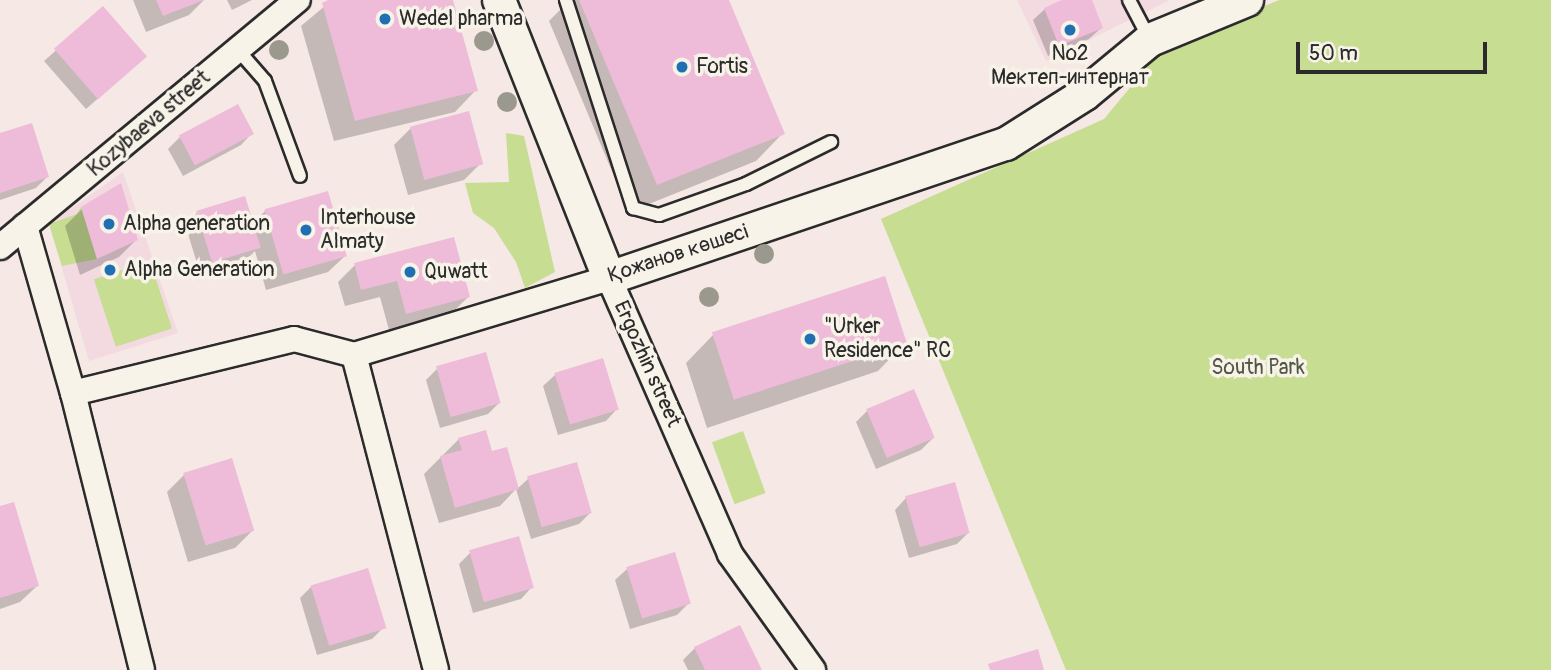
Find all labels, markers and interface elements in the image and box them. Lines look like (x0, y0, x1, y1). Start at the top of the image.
place label: Wedel pharma (399, 6, 523, 32)
marker: Wedel pharma (377, 11, 393, 27)
marker: №2 Мектеп-интернат (1062, 22, 1078, 38)
scale bar (1299, 28, 1490, 72)
text: 50 m (1309, 40, 1358, 67)
place label: №2 Мектеп-интернат (991, 41, 1149, 91)
place label: Fortis (696, 54, 748, 80)
marker: Fortis (674, 59, 690, 75)
street label: Kozybaeva street (83, 65, 215, 183)
place label: Interhouse Almaty (320, 205, 415, 255)
place label: Alpha generation (123, 211, 270, 237)
marker: Alpha generation (101, 216, 117, 232)
street label: Қожанов көшесі (604, 219, 752, 289)
marker: Interhouse Almaty (298, 222, 314, 238)
place label: Alpha Generation (124, 257, 275, 283)
place label: Quwatt (424, 259, 488, 285)
marker: Alpha Generation (102, 262, 118, 278)
marker: Quwatt (402, 264, 418, 280)
street label: Ergozhin street (608, 297, 686, 431)
place label: "Urker Residence" RC (824, 314, 951, 364)
marker: "Urker Residence" RC (802, 331, 818, 347)
park label: South Park (1211, 355, 1305, 381)

